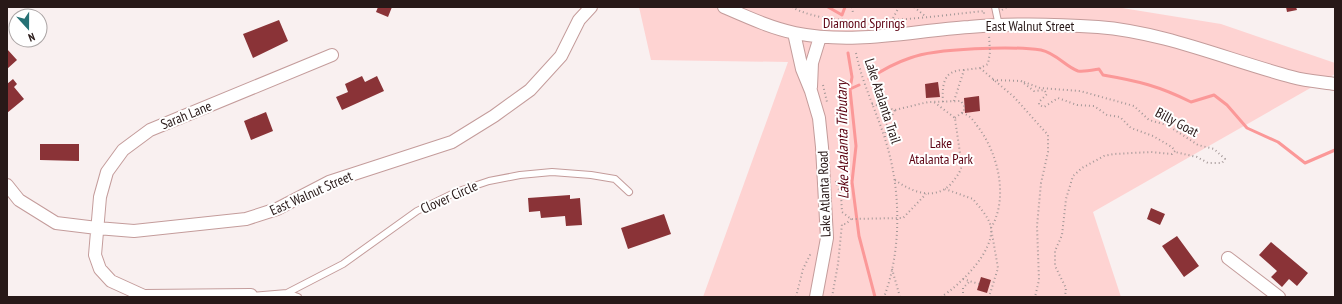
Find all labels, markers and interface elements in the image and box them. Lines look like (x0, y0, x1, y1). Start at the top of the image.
north arrow (8, 8, 48, 48)
park label: Diamond Springs (823, 14, 905, 32)
street label: East Walnut Street (986, 17, 1075, 35)
text: N (26, 30, 37, 45)
street label: Lake Atalanta Trail (861, 56, 905, 147)
water label: Lake Atalanta Tributary (831, 78, 853, 199)
street label: Sarah Lane (158, 97, 214, 133)
street label: Billy Goat (1152, 103, 1202, 141)
park label: Lake Atalanta Park (909, 134, 974, 168)
street label: Lake Atlanta Road (813, 150, 835, 238)
street label: East Walnut Street (267, 167, 355, 219)
street label: Clover Circle (418, 176, 481, 218)

